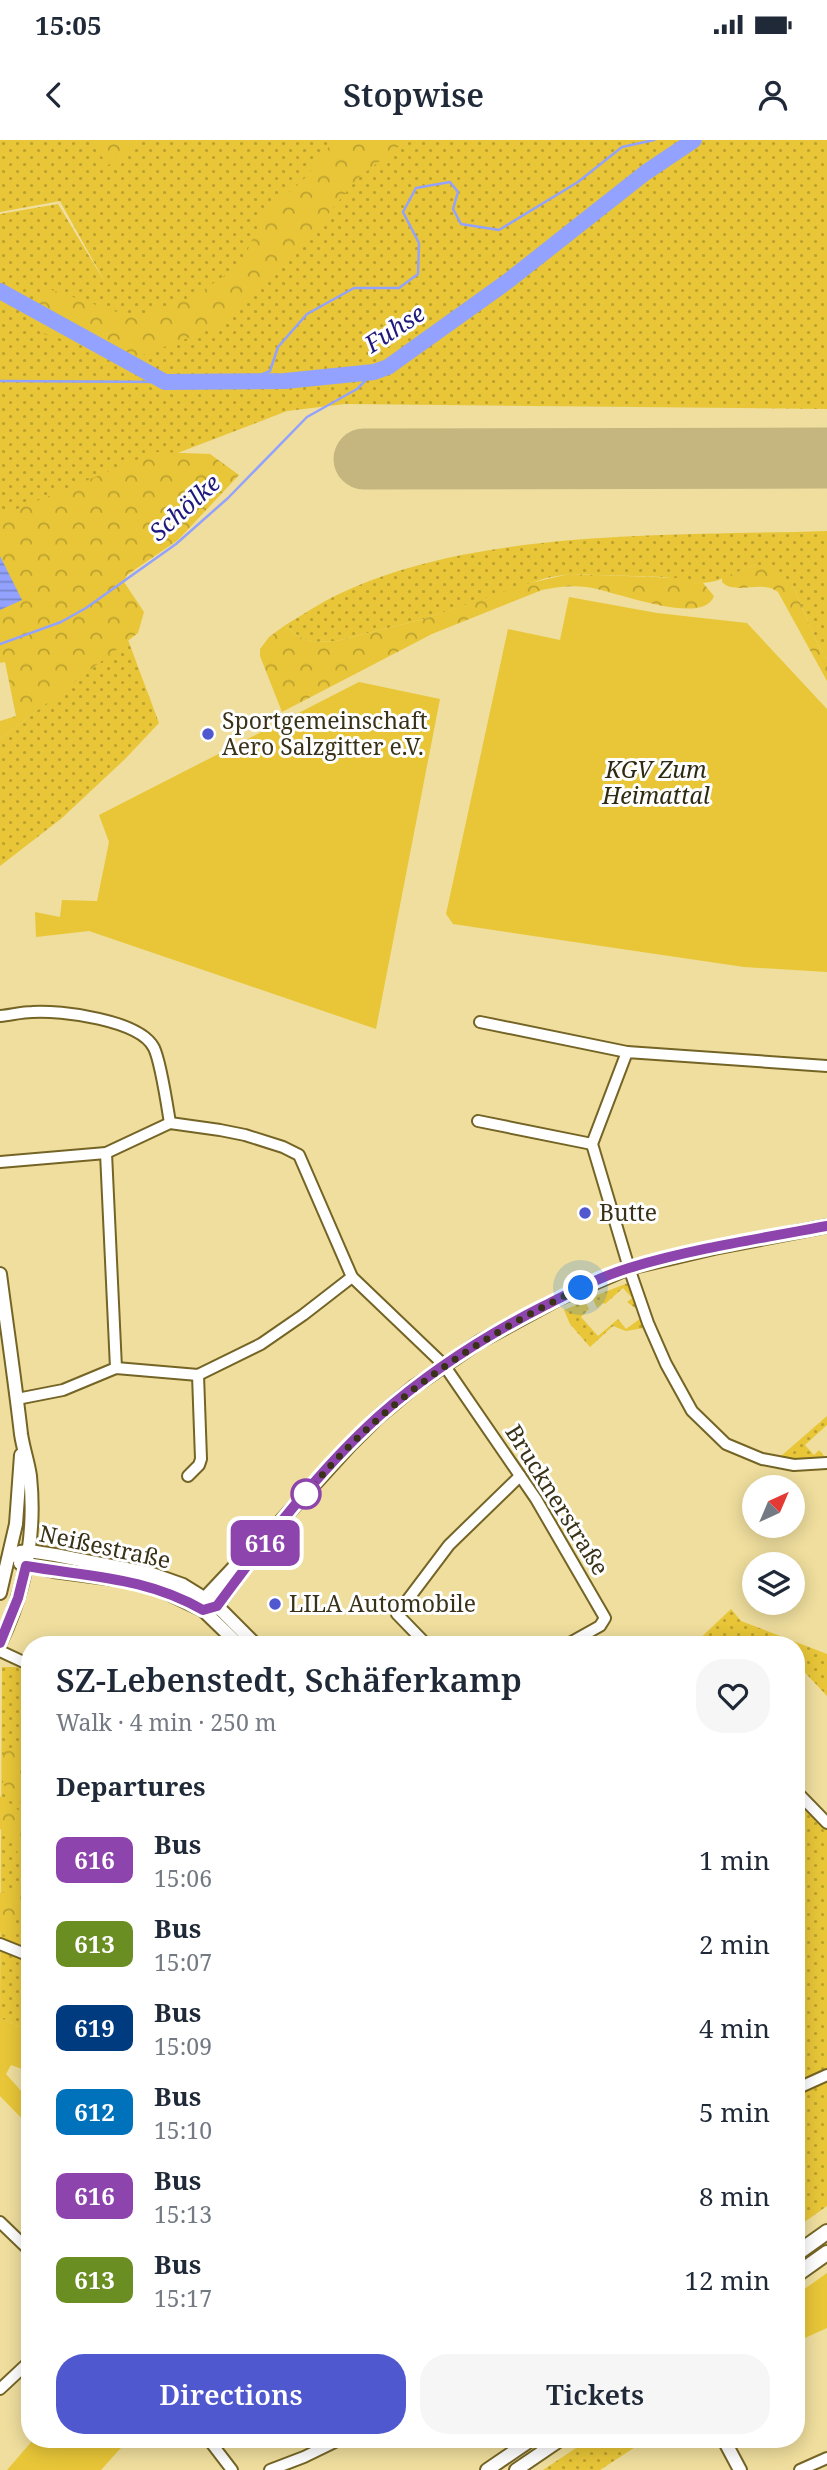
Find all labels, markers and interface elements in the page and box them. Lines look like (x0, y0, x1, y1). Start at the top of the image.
text: 15:05 (35, 7, 102, 43)
text: Stopwise (343, 73, 484, 116)
icon: back (35, 76, 73, 114)
icon: person (754, 76, 792, 114)
water label: Fuhse (357, 296, 431, 360)
water label: Schölke (141, 466, 227, 548)
place label: Sportgemeinschaft Aero Salzgitter e.V. (222, 704, 428, 762)
marker: Sportgemeinschaft Aero Salzgitter e.V. (200, 726, 216, 742)
park label: KGV Zum Heimattal (601, 753, 710, 811)
place label: Butte (599, 1196, 657, 1228)
marker: Butte (577, 1205, 593, 1221)
your location (563, 1270, 598, 1305)
street label: Brucknerstraße (499, 1418, 617, 1581)
north arrow (742, 1475, 805, 1538)
map controls (742, 1475, 805, 1615)
unlabelled marker (291, 1479, 321, 1509)
street label: Neißestraße (37, 1517, 174, 1576)
line badge: 616 (225, 1520, 305, 1566)
text: 616 (245, 1526, 285, 1559)
button: layers (742, 1552, 805, 1615)
place label: LILA Automobile (289, 1587, 476, 1619)
marker: LILA Automobile (267, 1596, 283, 1612)
text: SZ-Lebenstedt, Schäferkamp (56, 1657, 522, 1702)
button: heart (696, 1659, 770, 1733)
text: Walk · 4 min · 250 m (56, 1706, 276, 1738)
text: Departures (56, 1768, 206, 1804)
text: Bus (154, 1826, 201, 1862)
text: 1 min (699, 1842, 770, 1878)
text: 616 (74, 1843, 115, 1876)
text: 15:06 (154, 1862, 212, 1894)
text: Bus (154, 1910, 201, 1946)
text: 2 min (699, 1926, 770, 1962)
text: 613 (74, 1927, 115, 1960)
text: 15:07 (154, 1946, 212, 1978)
text: Bus (154, 1994, 201, 2030)
text: 4 min (699, 2010, 770, 2046)
text: 619 (74, 2011, 115, 2044)
text: 15:09 (154, 2030, 212, 2062)
text: Bus (154, 2078, 201, 2114)
text: 5 min (699, 2094, 770, 2130)
text: 612 (74, 2095, 115, 2128)
text: 15:10 (154, 2114, 212, 2146)
text: Bus (154, 2162, 201, 2198)
text: 8 min (699, 2178, 770, 2214)
text: 616 (74, 2179, 115, 2212)
text: 15:13 (154, 2198, 212, 2230)
text: Bus (154, 2246, 201, 2282)
text: 12 min (685, 2262, 770, 2298)
text: 613 (74, 2263, 115, 2296)
text: 15:17 (154, 2282, 212, 2314)
button: Directions (56, 2354, 406, 2434)
button: Tickets (420, 2354, 770, 2434)

